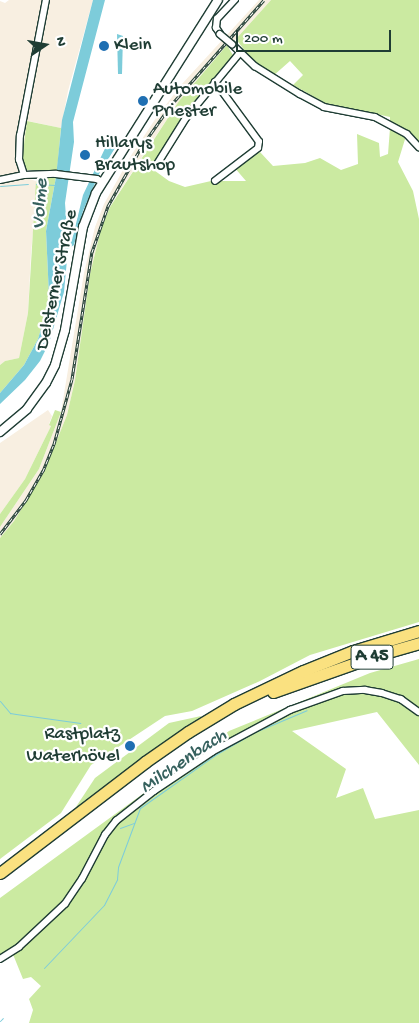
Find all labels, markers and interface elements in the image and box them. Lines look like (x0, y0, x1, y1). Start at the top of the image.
north arrow (20, 20, 70, 70)
scale bar (239, 20, 394, 52)
text: 200 m (244, 30, 283, 48)
place label: Klein (114, 35, 152, 57)
text: N (51, 36, 69, 48)
marker: Klein (98, 40, 110, 52)
place label: Automobile Priester (153, 79, 242, 123)
marker: Automobile Priester (137, 95, 149, 107)
place label: Hillarys Brautshop (95, 133, 175, 177)
marker: Hillarys Brautshop (79, 149, 91, 161)
water label: Volme (27, 178, 55, 230)
street label: Delsterner Straße (32, 208, 84, 352)
road number: A 45 (350, 642, 394, 672)
place label: Rastplatz Waterhövel (27, 724, 120, 768)
water label: Milchenbach (136, 724, 232, 800)
marker: Rastplatz Waterhövel (124, 740, 136, 752)

